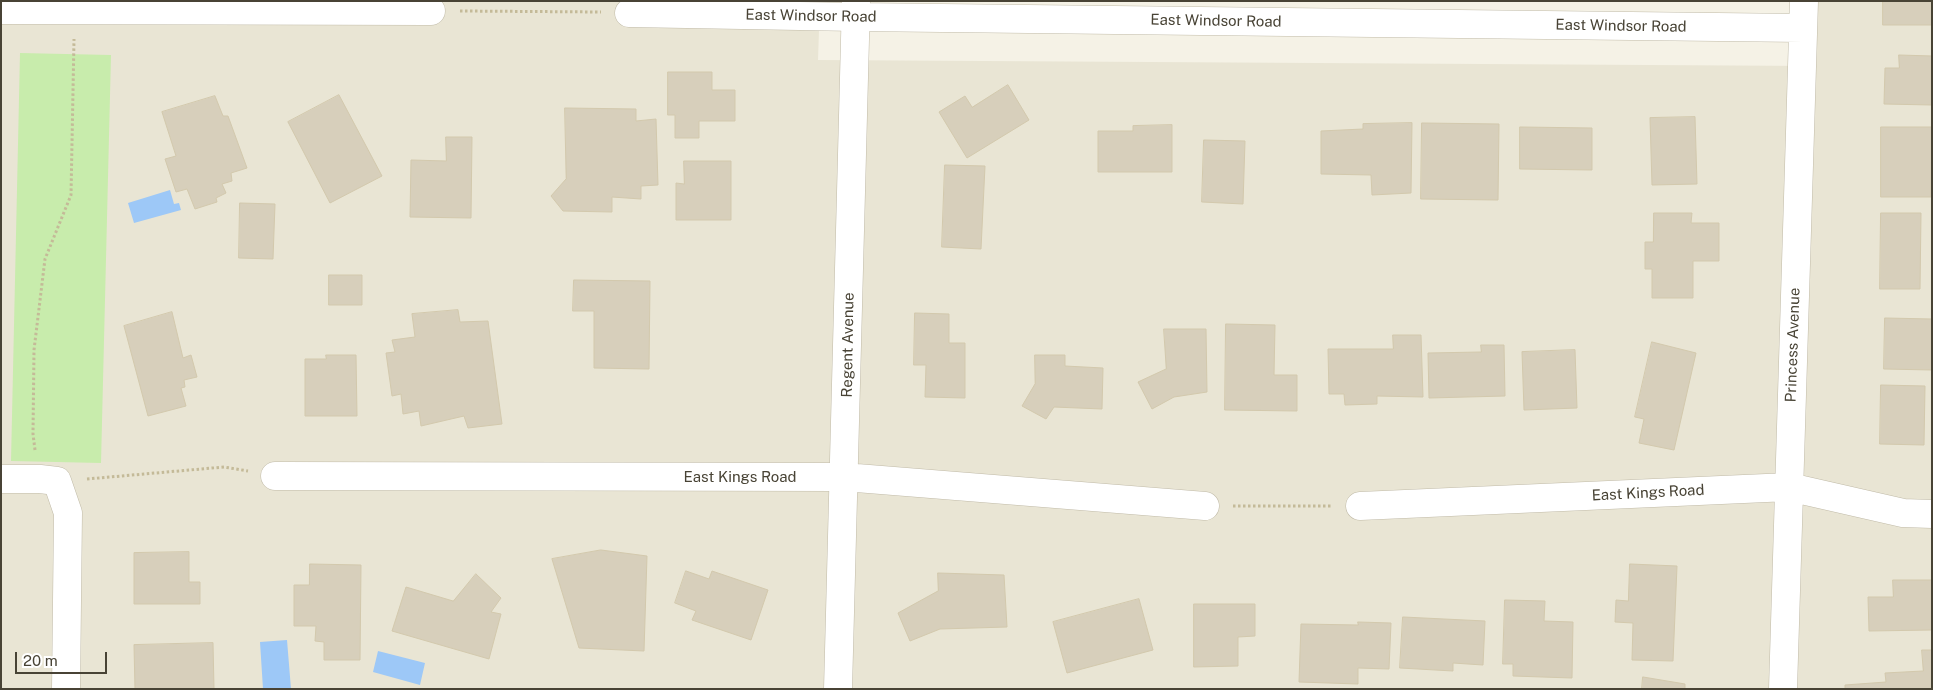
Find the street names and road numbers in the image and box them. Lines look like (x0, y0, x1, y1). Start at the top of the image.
street label: East Windsor Road (745, 6, 877, 26)
street label: East Windsor Road (1150, 11, 1282, 31)
street label: East Windsor Road (1555, 16, 1687, 36)
street label: Princess Avenue (1782, 287, 1804, 403)
street label: Regent Avenue (838, 292, 858, 398)
street label: East Kings Road (684, 468, 796, 486)
street label: East Kings Road (1591, 481, 1705, 505)

